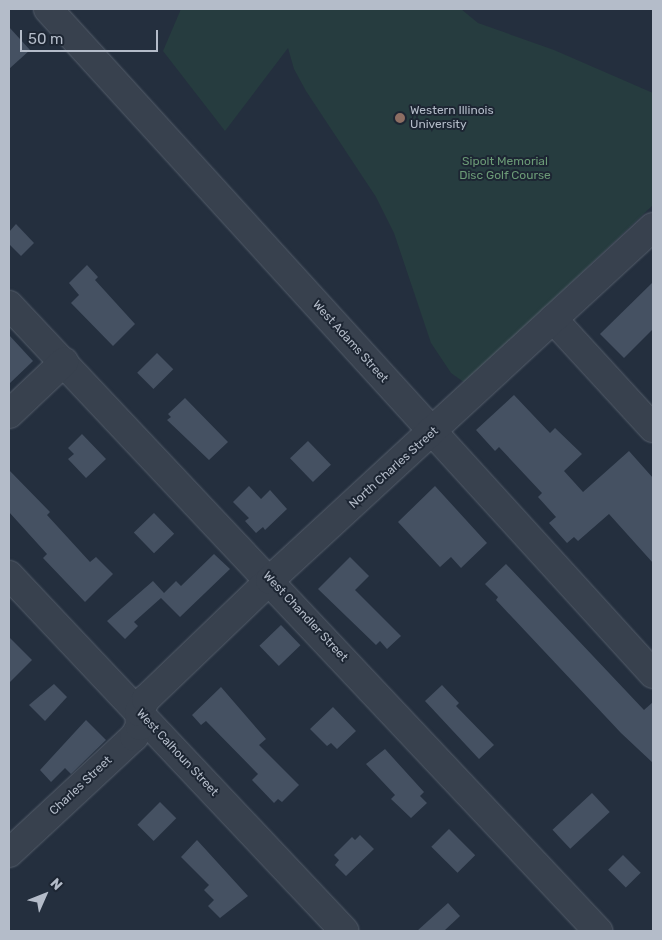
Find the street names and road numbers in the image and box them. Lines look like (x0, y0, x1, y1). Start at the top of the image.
street label: West Adams Street (309, 298, 391, 386)
street label: North Charles Street (347, 424, 441, 512)
street label: West Chandler Street (260, 569, 350, 665)
street label: West Calhoun Street (133, 707, 221, 799)
street label: Charles Street (47, 753, 115, 819)

